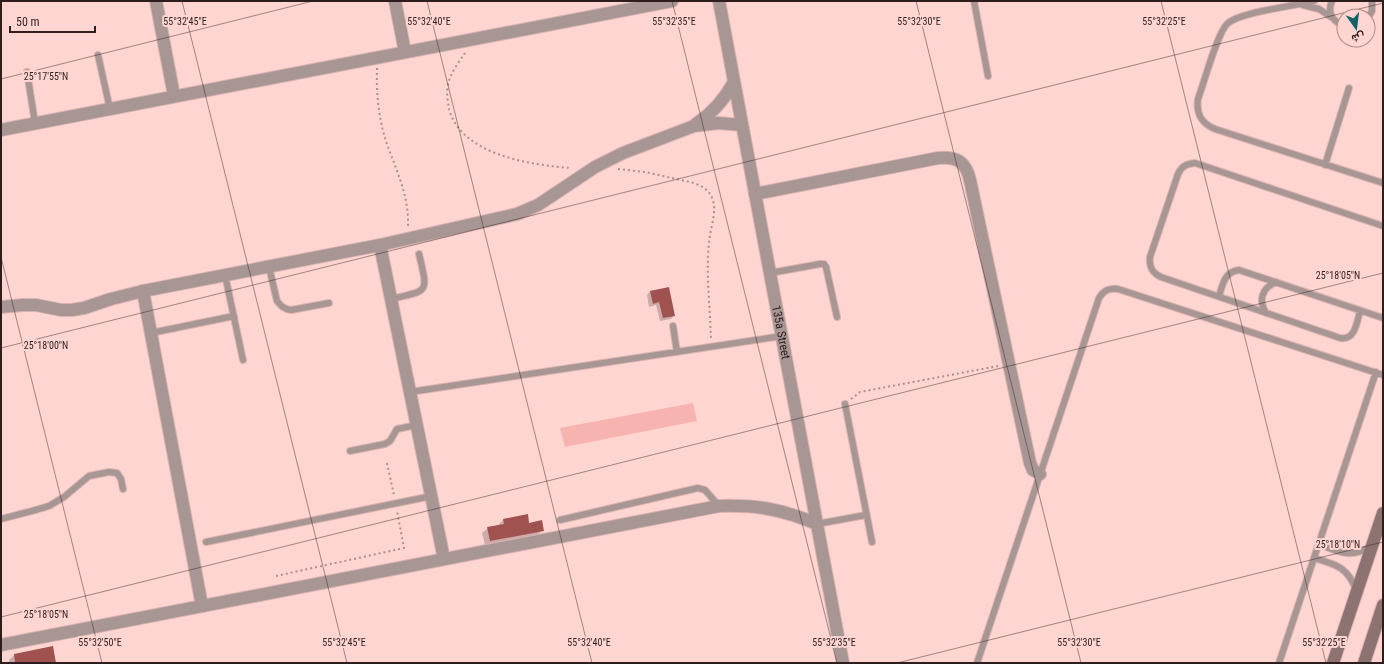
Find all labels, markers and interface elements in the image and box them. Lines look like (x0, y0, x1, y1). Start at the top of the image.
scale bar (10, 8, 95, 34)
north arrow (1336, 8, 1376, 48)
text: 50 m (16, 15, 40, 29)
text: 55°32'45"E (163, 16, 207, 27)
text: 55°32'40"E (407, 16, 451, 27)
text: 55°32'35"E (652, 16, 696, 27)
text: 55°32'30"E (897, 16, 941, 27)
text: 55°32'25"E (1142, 16, 1186, 27)
text: ش (1350, 29, 1366, 45)
text: 25°17'55"N (24, 71, 68, 82)
text: 25°18'05"N (1316, 270, 1360, 281)
street label: 135a Street (769, 304, 793, 361)
text: 25°18'00"N (24, 340, 68, 351)
text: 25°18'10"N (1316, 539, 1360, 550)
text: 25°18'05"N (24, 609, 68, 620)
text: 55°32'50"E (78, 637, 122, 648)
text: 55°32'45"E (322, 637, 366, 648)
text: 55°32'40"E (567, 637, 611, 648)
text: 55°32'35"E (812, 637, 856, 648)
text: 55°32'30"E (1057, 637, 1101, 648)
text: 55°32'25"E (1302, 637, 1346, 648)

